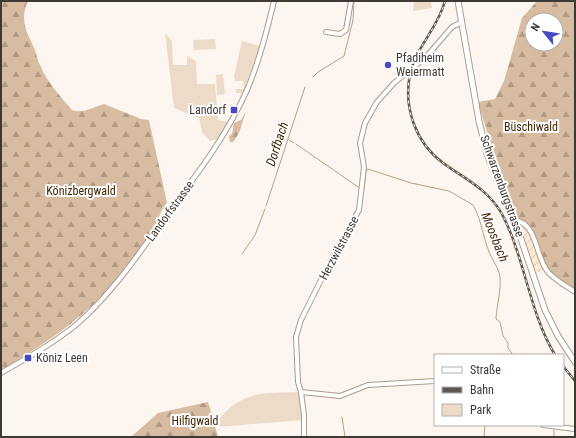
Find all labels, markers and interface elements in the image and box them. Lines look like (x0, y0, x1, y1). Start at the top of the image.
north arrow (524, 12, 564, 52)
text: N (528, 21, 543, 33)
place label: Pfadiheim Weiermatt (396, 51, 445, 79)
marker: Pfadiheim Weiermatt (383, 60, 393, 70)
place label: Landorf (189, 103, 226, 117)
marker: Landorf (229, 105, 239, 115)
water label: Dorfbach (263, 120, 291, 168)
park label: Büschiwald (504, 120, 558, 134)
street label: Schwarzenburgstrasse (477, 133, 527, 239)
street label: Landorfstrasse (143, 178, 197, 244)
park label: Könizbergwald (46, 184, 116, 198)
water label: Moosbach (478, 210, 512, 264)
street label: Herzwilstrasse (316, 213, 362, 282)
place label: Köniz Leen (36, 351, 88, 365)
marker: Köniz Leen (23, 353, 33, 363)
legend (434, 354, 564, 426)
text: Straße (470, 363, 501, 377)
text: Bahn (470, 383, 494, 397)
text: Park (470, 403, 492, 417)
park label: Hilfigwald (171, 414, 219, 428)

